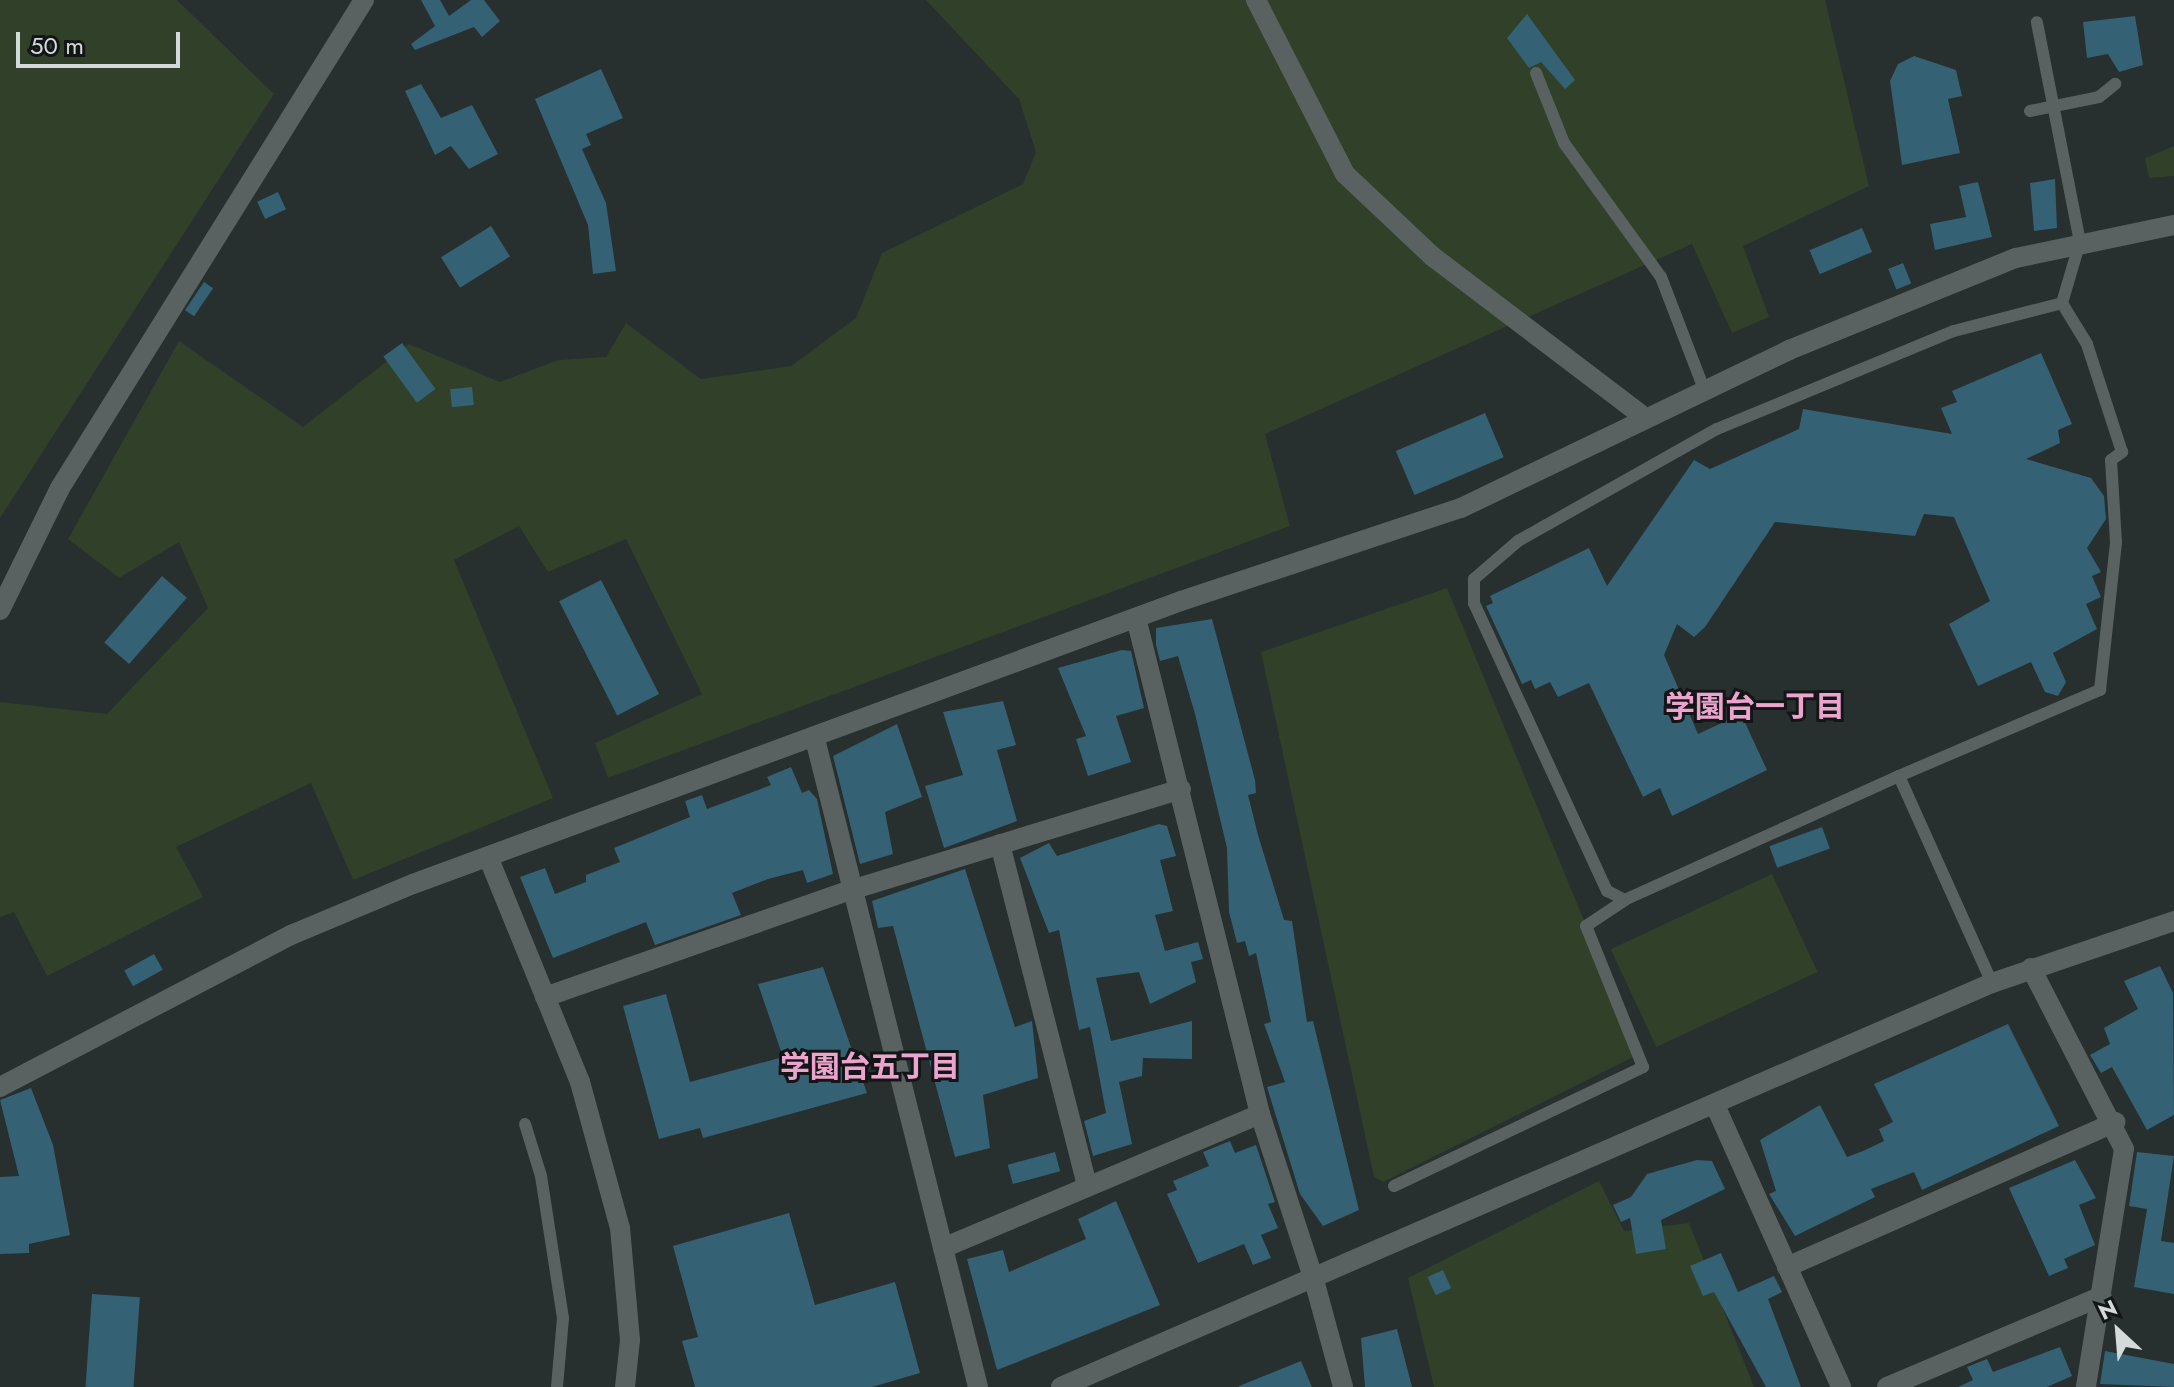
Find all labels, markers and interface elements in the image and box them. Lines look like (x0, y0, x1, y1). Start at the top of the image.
scale bar (20, 16, 184, 66)
text: 50 m (30, 28, 84, 63)
district label: 学園台一丁目 (1665, 689, 1845, 725)
district label: 学園台五丁目 (780, 1049, 960, 1085)
north arrow (2078, 1291, 2158, 1371)
text: N (2093, 1291, 2122, 1328)

